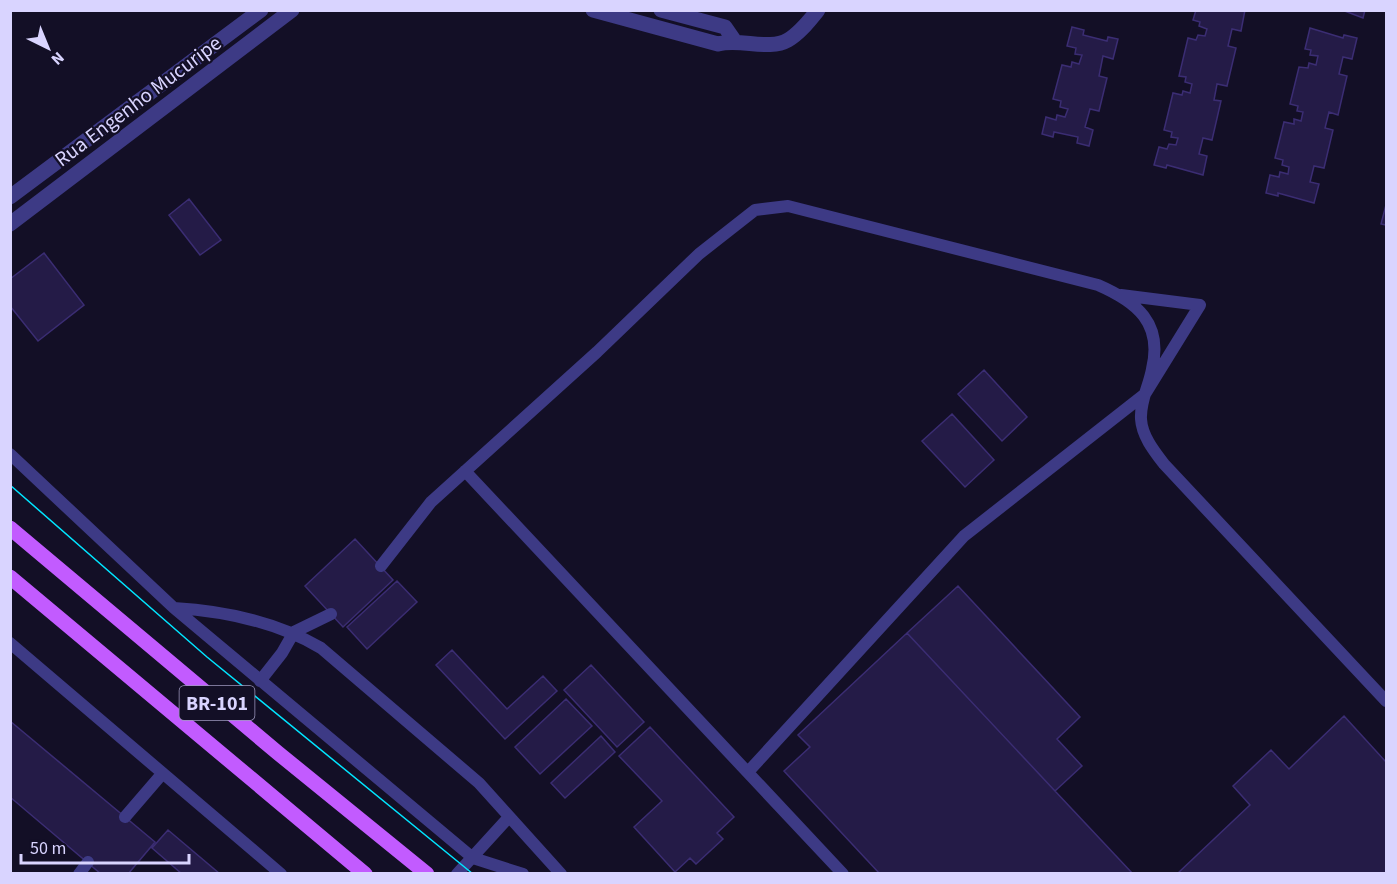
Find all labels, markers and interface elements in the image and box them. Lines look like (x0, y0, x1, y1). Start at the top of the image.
north arrow (18, 18, 78, 78)
street label: Rua Engenho Mucuripe (48, 28, 228, 174)
text: N (46, 47, 69, 70)
road number: BR-101 (180, 686, 254, 720)
scale bar (21, 827, 189, 865)
text: 50 m (30, 836, 66, 861)

